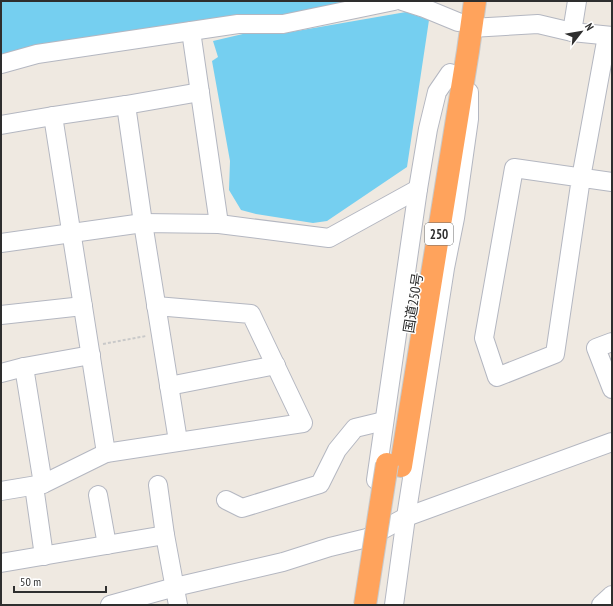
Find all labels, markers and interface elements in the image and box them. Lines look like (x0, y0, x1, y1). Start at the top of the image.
north arrow (561, 12, 601, 52)
text: N (582, 21, 597, 33)
road number: 250 (425, 223, 453, 245)
street label: 国道250号 (399, 272, 427, 334)
scale bar (14, 568, 106, 594)
text: 50 m (20, 574, 41, 589)

